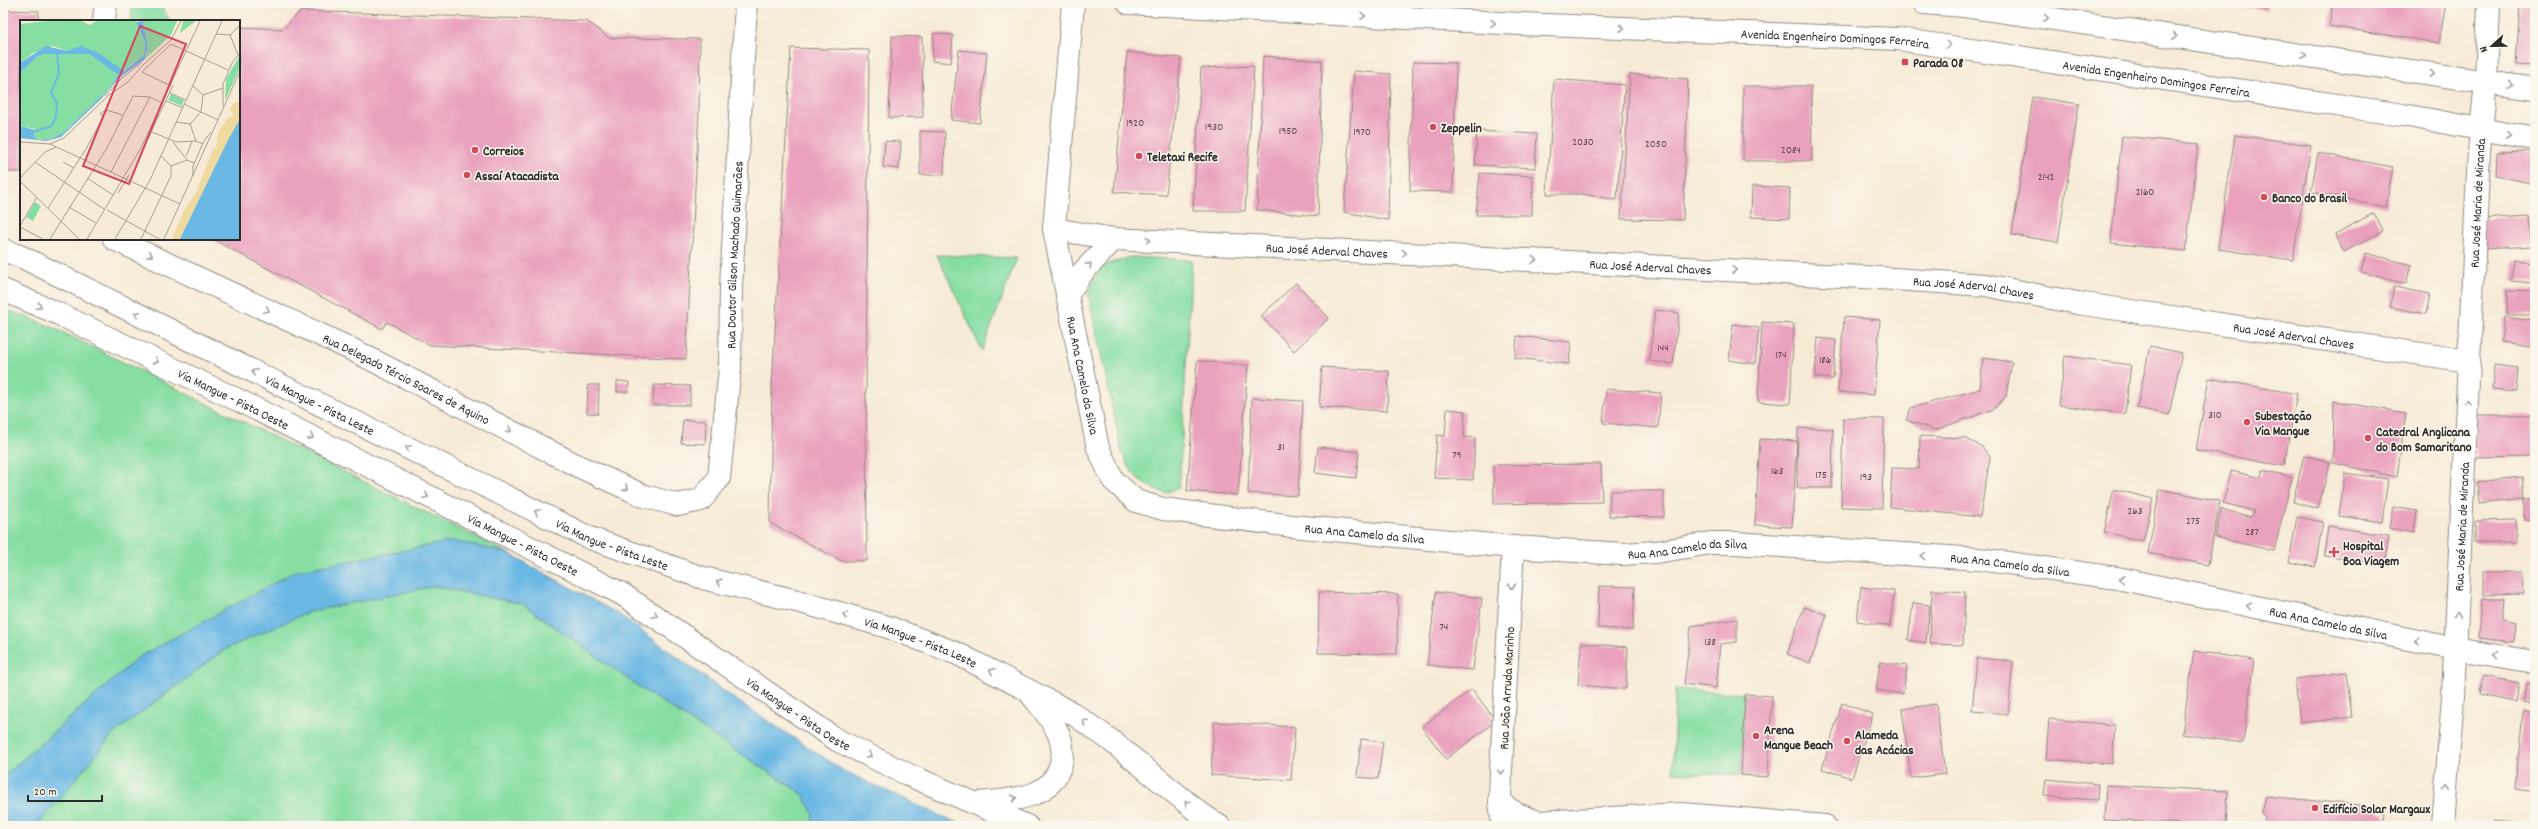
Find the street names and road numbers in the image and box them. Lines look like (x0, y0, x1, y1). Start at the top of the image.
street label: Avenida Engenheiro Domingos Ferreira (1740, 26, 1931, 56)
street label: Avenida Engenheiro Domingos Ferreira (2061, 57, 2252, 104)
street label: Rua José Maria de Miranda (2466, 137, 2492, 268)
street label: Rua Doutor Gilson Machado Guimarães (723, 161, 750, 349)
street label: Rua José Aderval Chaves (1265, 240, 1388, 265)
street label: Rua José Aderval Chaves (1589, 256, 1712, 281)
street label: Rua José Aderval Chaves (1912, 273, 2035, 306)
street label: Rua Ana Camelo da Silva (1060, 315, 1102, 438)
street label: Rua José Aderval Chaves (2232, 319, 2355, 356)
street label: Rua Delegado Tércio Soares de Aquino (319, 330, 493, 431)
street label: Via Mangue - Pista Oeste (174, 365, 292, 436)
street label: Via Mangue - Pista Leste (261, 372, 377, 442)
street label: Rua José Maria de Miranda (2451, 461, 2476, 592)
street label: Via Mangue - Pista Oeste (463, 510, 581, 582)
street label: Via Mangue - Pista Leste (552, 515, 671, 577)
street label: Rua Ana Camelo da Silva (1304, 520, 1426, 551)
street label: Rua Ana Camelo da Silva (1627, 536, 1749, 566)
street label: Rua Ana Camelo da Silva (1950, 550, 2072, 584)
street label: Rua Ana Camelo da Silva (2267, 603, 2390, 647)
street label: Via Mangue - Pista Leste (862, 614, 980, 674)
street label: Rua João Arruda Marinho (1496, 626, 1521, 750)
street label: Via Mangue - Pista Oeste (741, 674, 853, 757)

